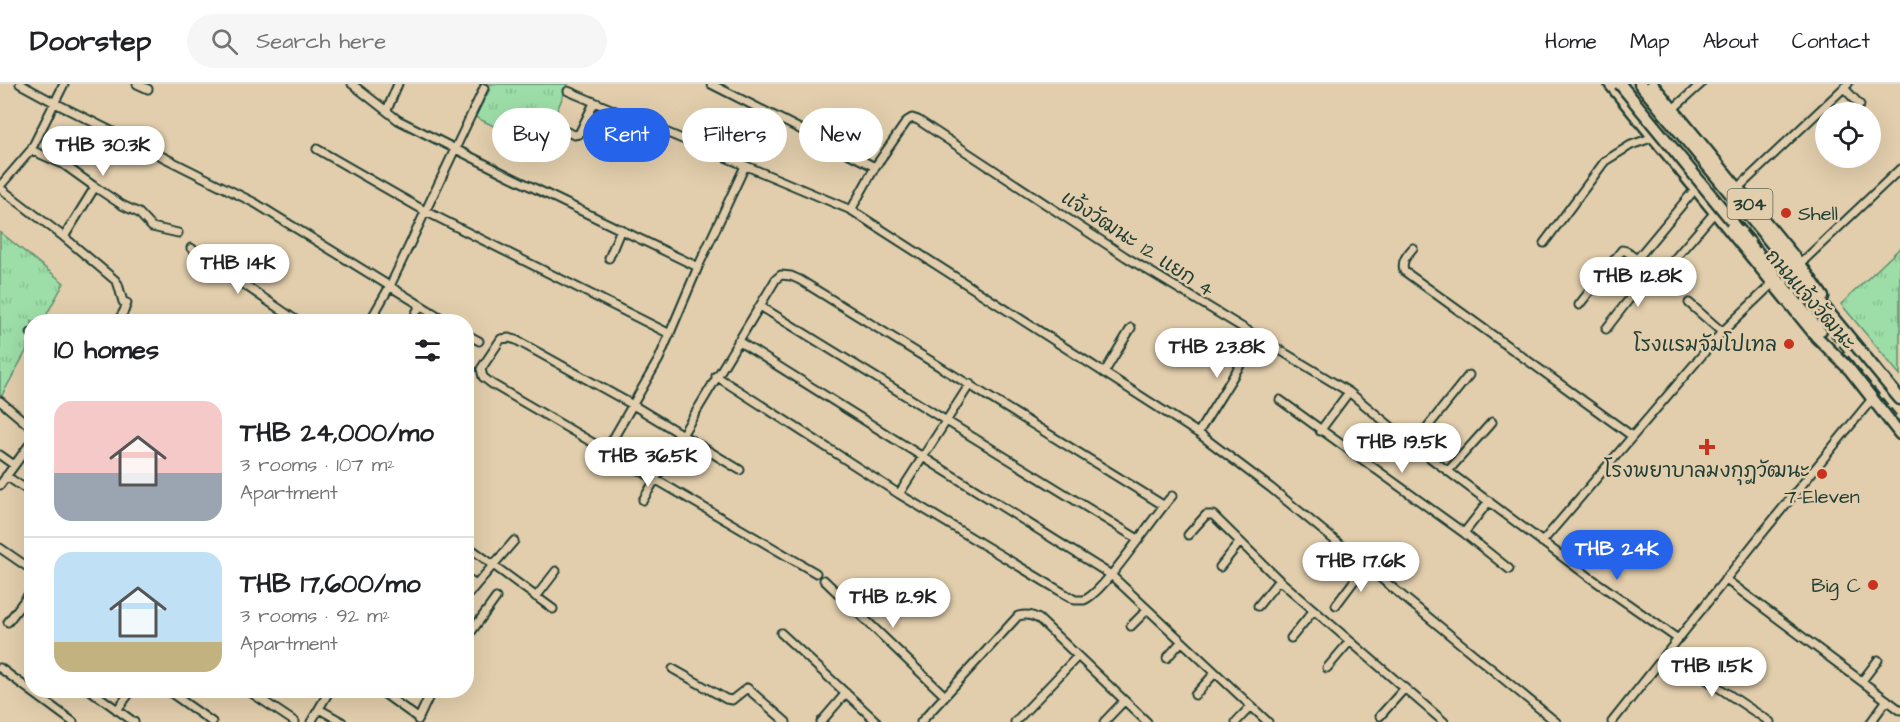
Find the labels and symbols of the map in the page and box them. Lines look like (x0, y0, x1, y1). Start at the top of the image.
pin: THB 30.3K (34, 126, 172, 177)
street label: แจ้งวัฒนะ 12 แยก 4 (1056, 184, 1220, 304)
road number: 304 (1728, 189, 1772, 219)
place label: Shell (1798, 200, 1838, 228)
marker: Shell (1779, 206, 1793, 220)
street label: ถนนแจ้งวัฒนะ (1758, 243, 1862, 356)
pin: THB 14K (183, 244, 293, 295)
pin: THB 12.8K (1569, 257, 1707, 308)
pin: THB 23.8K (1148, 328, 1286, 379)
place label: โรงแรมจัมโปเทล (1633, 331, 1777, 359)
marker: โรงแรมจัมโปเทล (1782, 337, 1796, 351)
pin: THB 19.5K (1333, 423, 1471, 474)
pin: THB 36.5K (579, 437, 717, 488)
marker: โรงพยาบาลมงกุฎวัฒนะ (1698, 438, 1716, 456)
place label: โรงพยาบาลมงกุฎวัฒนะ (1604, 457, 1810, 486)
marker: 7-Eleven (1815, 467, 1829, 481)
place label: 7-Eleven (1784, 483, 1860, 511)
pin: THB 24K (1562, 530, 1672, 581)
pin: THB 17.6K (1292, 542, 1430, 593)
place label: Big C (1811, 572, 1861, 601)
pin: THB 12.9K (824, 578, 962, 629)
marker: Big C (1866, 578, 1880, 592)
pin: THB 11.5K (1643, 647, 1781, 698)

